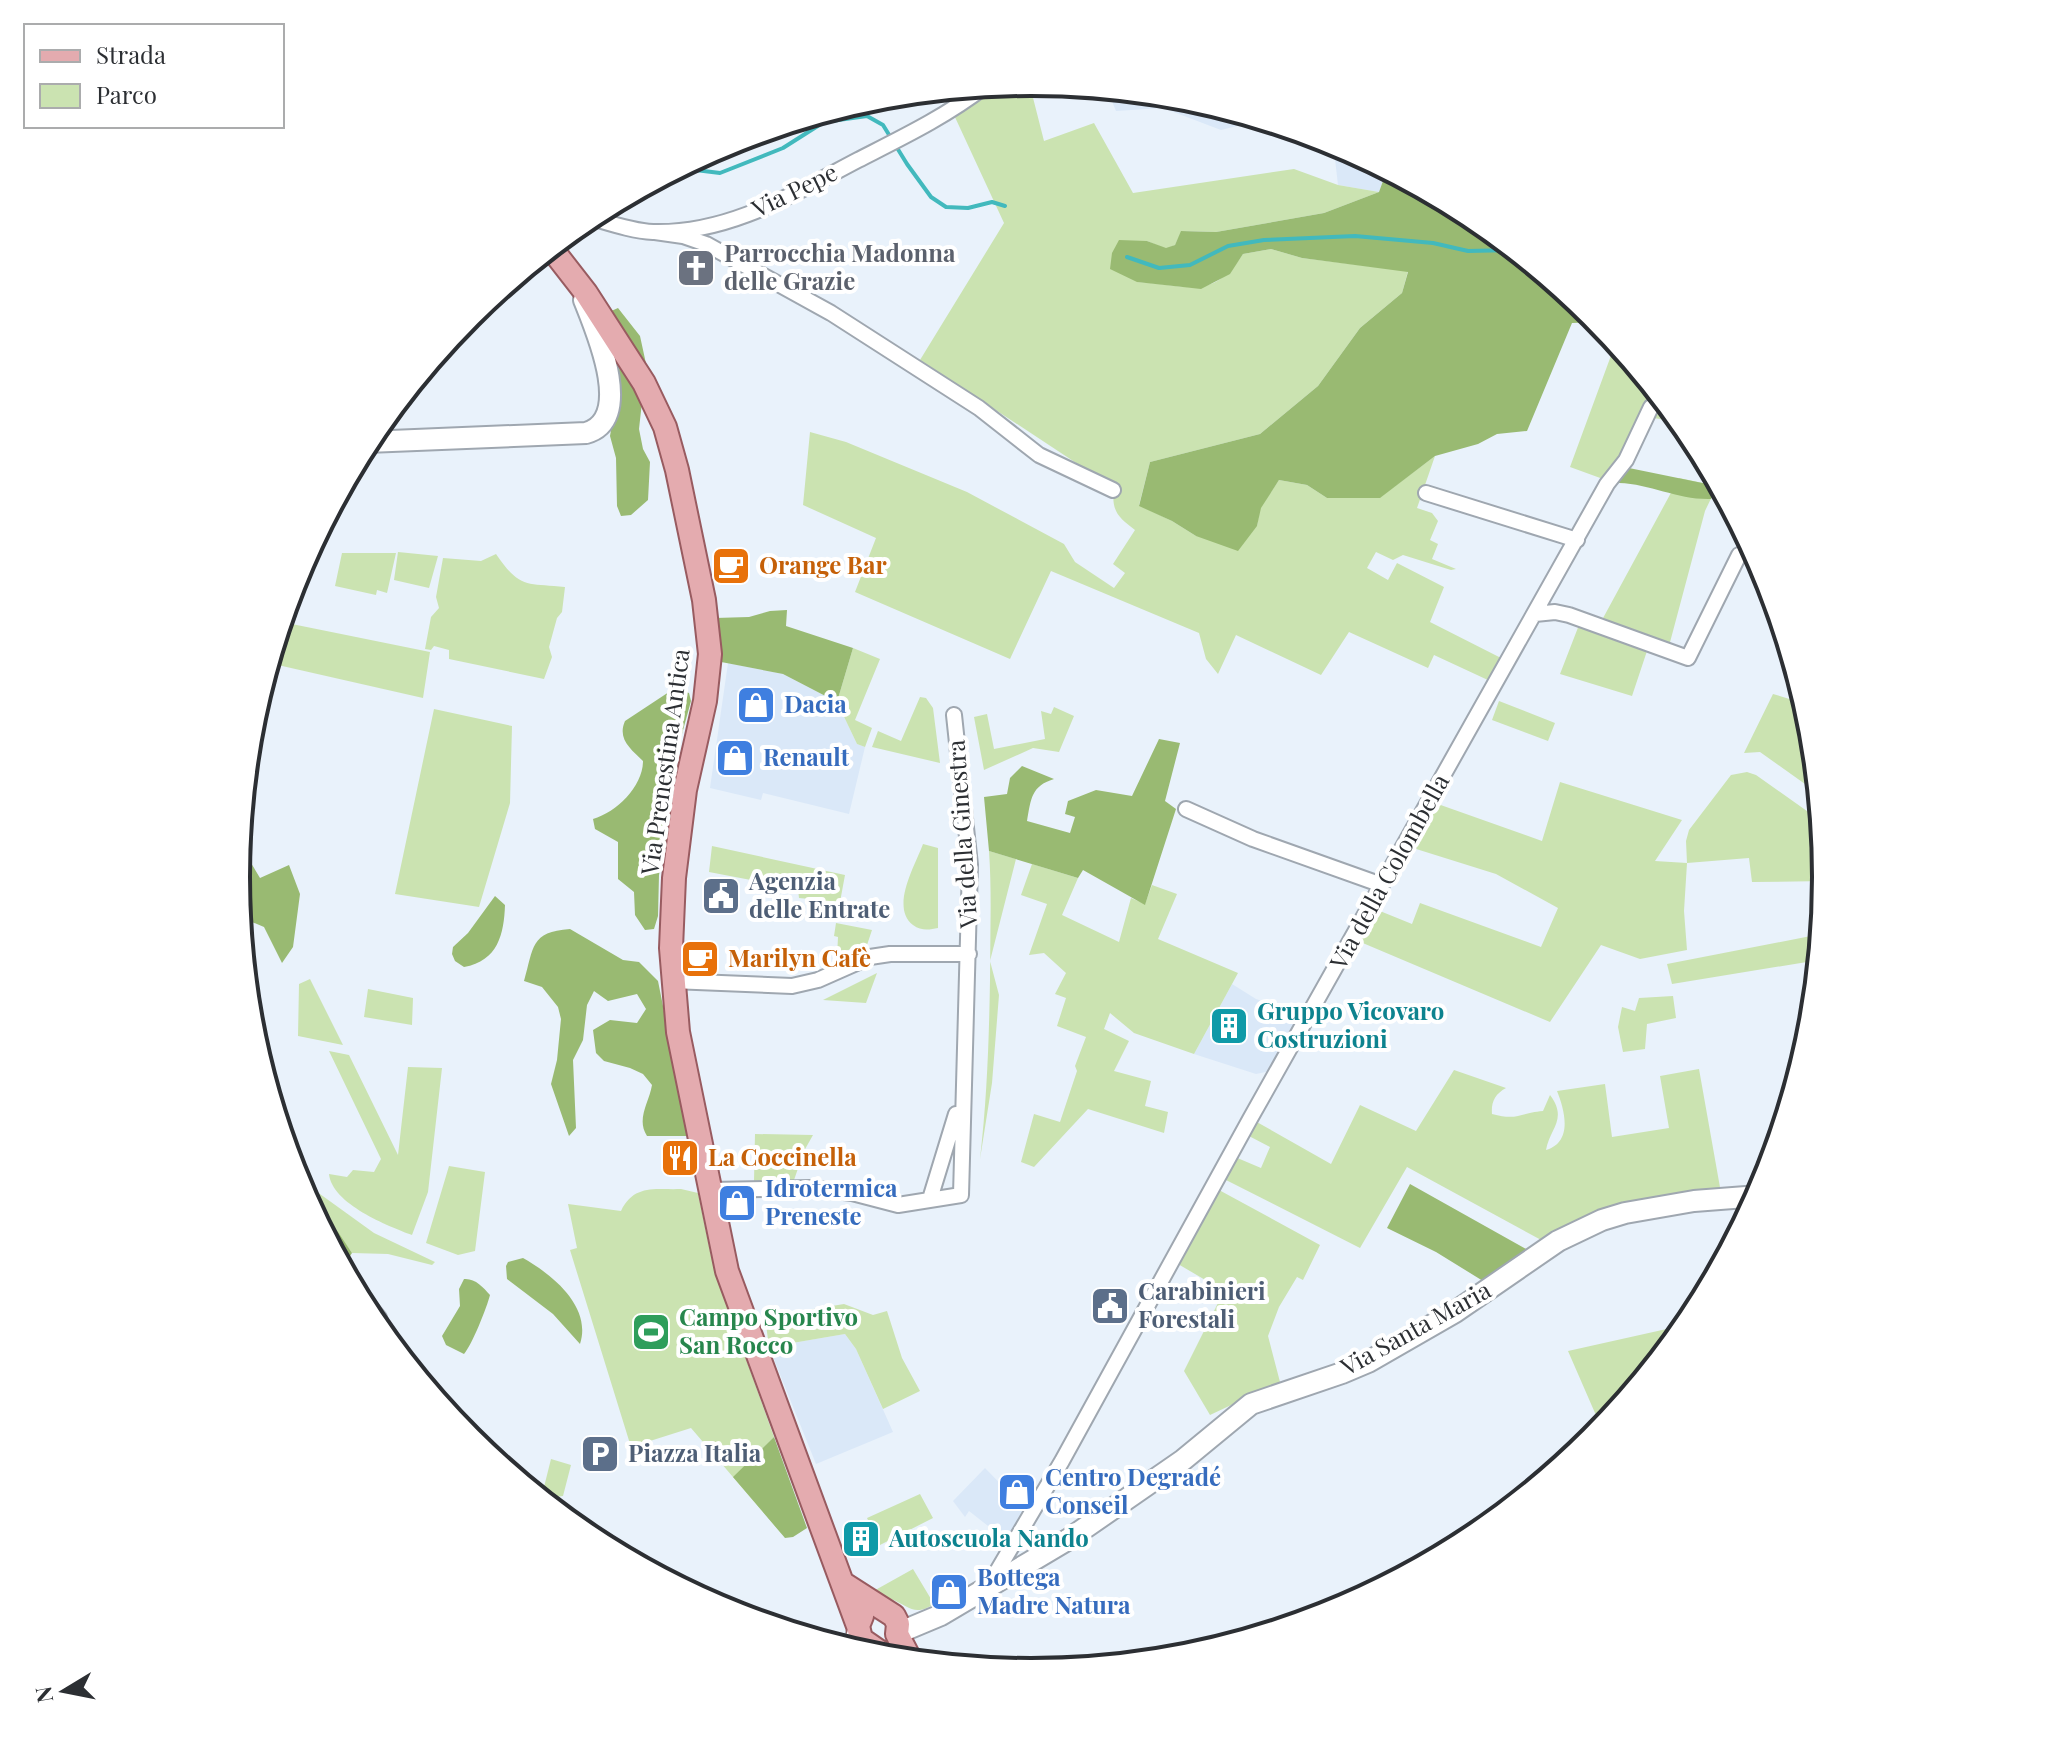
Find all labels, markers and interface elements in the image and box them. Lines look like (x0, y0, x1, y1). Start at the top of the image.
legend (24, 24, 284, 128)
text: Strada (96, 38, 166, 70)
text: Parco (96, 78, 157, 110)
street label: Via Pepe (745, 155, 842, 224)
place label: Parrocchia Madonna delle Grazie (724, 236, 956, 296)
church icon: Parrocchia Madonna delle Grazie (675, 247, 717, 289)
cafe icon: Orange Bar (710, 545, 752, 587)
place label: Orange Bar (759, 548, 887, 580)
street label: Via Prenestina Antica (632, 647, 696, 878)
shop icon: Dacia (735, 684, 777, 726)
place label: Dacia (784, 687, 847, 719)
shop icon: Renault (714, 737, 756, 779)
street label: Via della Ginestra (938, 739, 984, 930)
place label: Renault (763, 740, 850, 772)
street label: Via della Colombella (1321, 768, 1455, 975)
place label: Agenzia delle Entrate (748, 864, 890, 924)
public building icon: Agenzia delle Entrate (700, 875, 742, 917)
cafe icon: Marilyn Cafè (679, 938, 721, 980)
place label: Marilyn Cafè (728, 941, 871, 973)
place label: Gruppo Vicovaro Costruzioni (1257, 994, 1444, 1054)
building icon: Gruppo Vicovaro Costruzioni (1208, 1005, 1250, 1047)
restaurant icon: La Coccinella (659, 1137, 701, 1179)
place label: La Coccinella (708, 1140, 857, 1172)
place label: Idrotermica Preneste (765, 1171, 898, 1231)
shop icon: Idrotermica Preneste (716, 1182, 758, 1224)
street label: Via Santa Maria (1333, 1273, 1496, 1382)
place label: Carabinieri Forestali (1138, 1274, 1266, 1334)
public building icon: Carabinieri Forestali (1089, 1285, 1131, 1327)
place label: Campo Sportivo San Rocco (679, 1300, 858, 1360)
sports icon: Campo Sportivo San Rocco (630, 1311, 672, 1353)
parking icon: Piazza Italia (579, 1433, 621, 1475)
place label: Piazza Italia (628, 1436, 762, 1468)
place label: Centro Degradé Conseil (1045, 1460, 1221, 1520)
shop icon: Centro Degradé Conseil (996, 1471, 1038, 1513)
building icon: Autoscuola Nando (840, 1518, 882, 1560)
place label: Autoscuola Nando (888, 1521, 1089, 1553)
place label: Bottega Madre Natura (977, 1560, 1131, 1620)
shop icon: Bottega Madre Natura (928, 1571, 970, 1613)
north arrow (24, 1651, 104, 1731)
text: N (27, 1684, 59, 1705)

